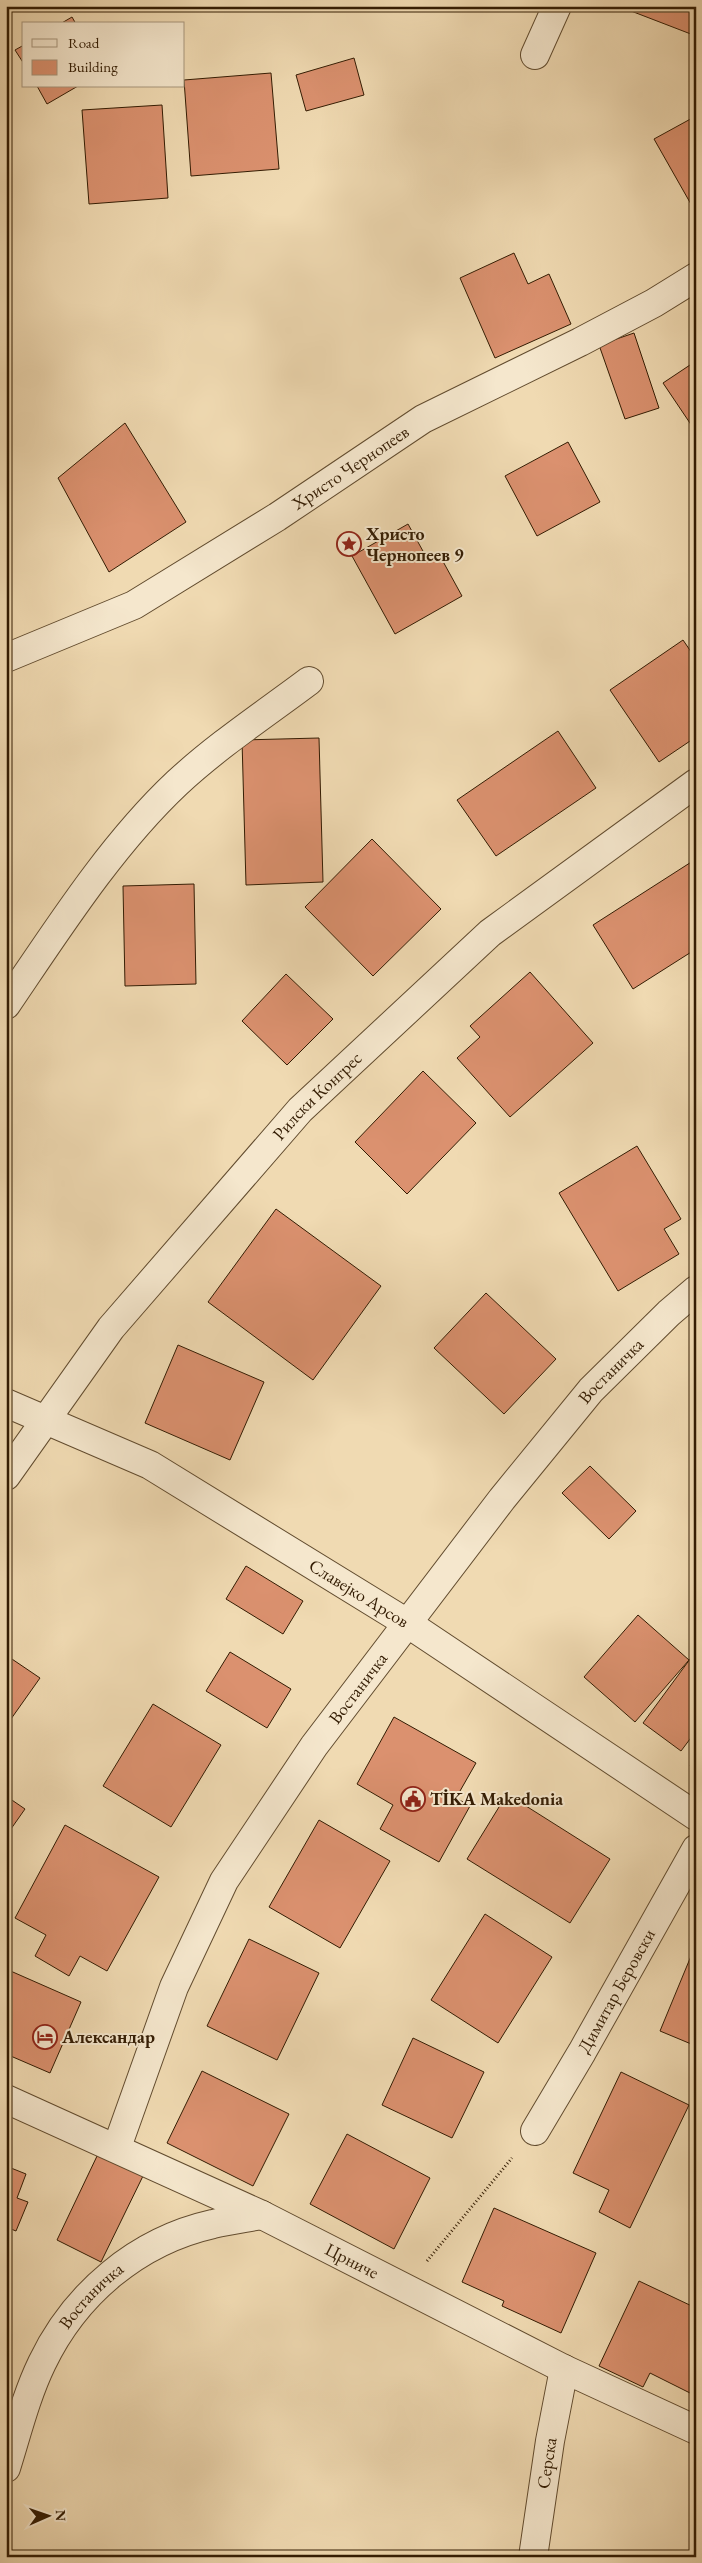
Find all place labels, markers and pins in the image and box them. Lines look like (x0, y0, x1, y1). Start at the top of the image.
place label: Христо Чернопеев 9 (365, 522, 464, 566)
place icon: Христо Чернопеев 9 (336, 531, 362, 557)
public building icon: TİKA Makedonia (400, 1786, 426, 1812)
place label: TİKA Makedonia (430, 1787, 563, 1810)
hotel icon: Александар (32, 2024, 58, 2050)
place label: Александар (61, 2025, 155, 2048)

